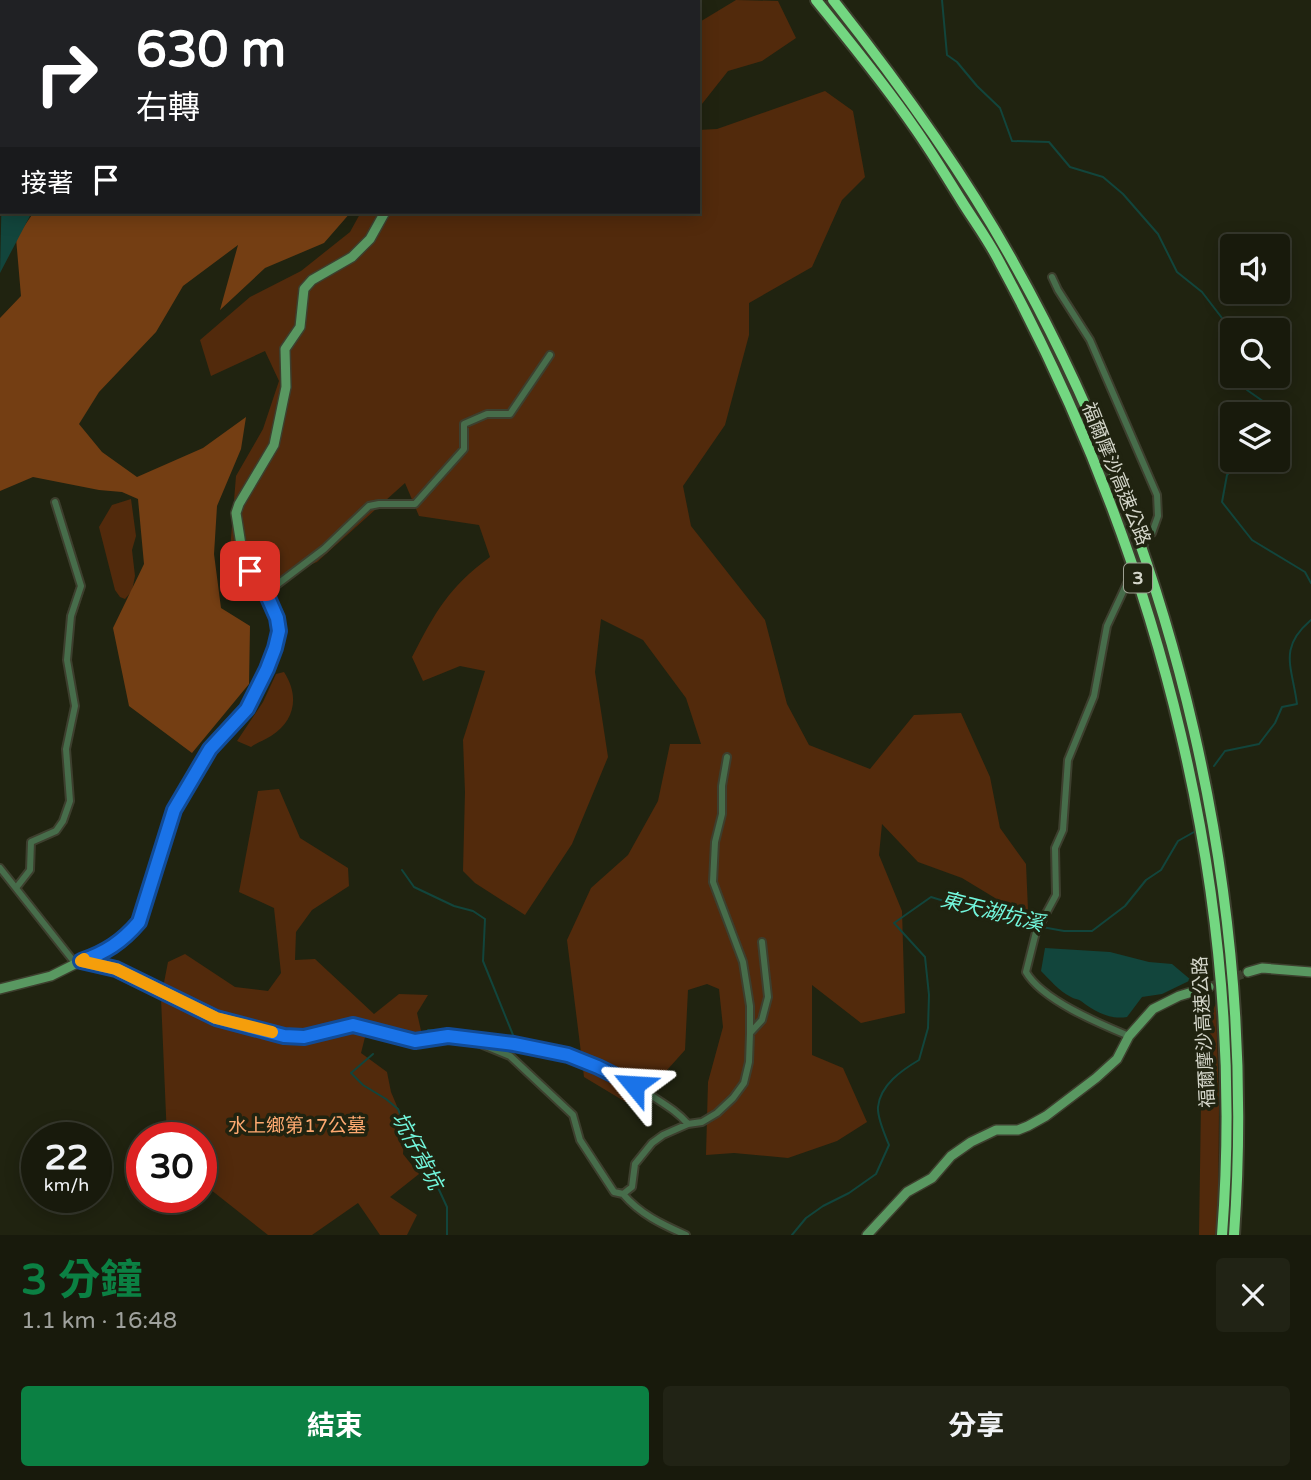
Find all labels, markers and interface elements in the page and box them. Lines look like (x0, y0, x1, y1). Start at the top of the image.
text: 630 m (136, 21, 286, 80)
icon: right (21, 28, 112, 119)
text: 右轉 (136, 89, 200, 127)
icon: arrive (87, 161, 125, 199)
text: 接著 (21, 168, 73, 199)
map controls (1220, 234, 1290, 472)
button: sound (1220, 234, 1290, 304)
button: search (1220, 318, 1290, 388)
street label: 福爾摩沙高速公路 (1077, 399, 1155, 549)
button: layers (1220, 402, 1290, 472)
pin (220, 541, 280, 601)
icon: arrive (231, 552, 269, 590)
road number: 3 (1124, 564, 1152, 592)
water label: 東天湖坑溪 (938, 887, 1049, 938)
street label: 福爾摩沙高速公路 (1189, 956, 1219, 1108)
position arrow (597, 1048, 671, 1122)
water label: 坑仔背坑 (386, 1108, 449, 1197)
park label: 水上鄉第17公墓 (228, 1115, 366, 1137)
speed limit sign: 30 (126, 1122, 217, 1213)
text: 22 (45, 1137, 88, 1179)
text: km/h (44, 1174, 89, 1196)
text: 3 分鐘 (21, 1255, 142, 1306)
button: close (1216, 1258, 1290, 1332)
text: 1.1 km · 16:48 (21, 1307, 177, 1335)
button: 結束 (21, 1386, 649, 1466)
button: 分享 (663, 1386, 1290, 1466)

